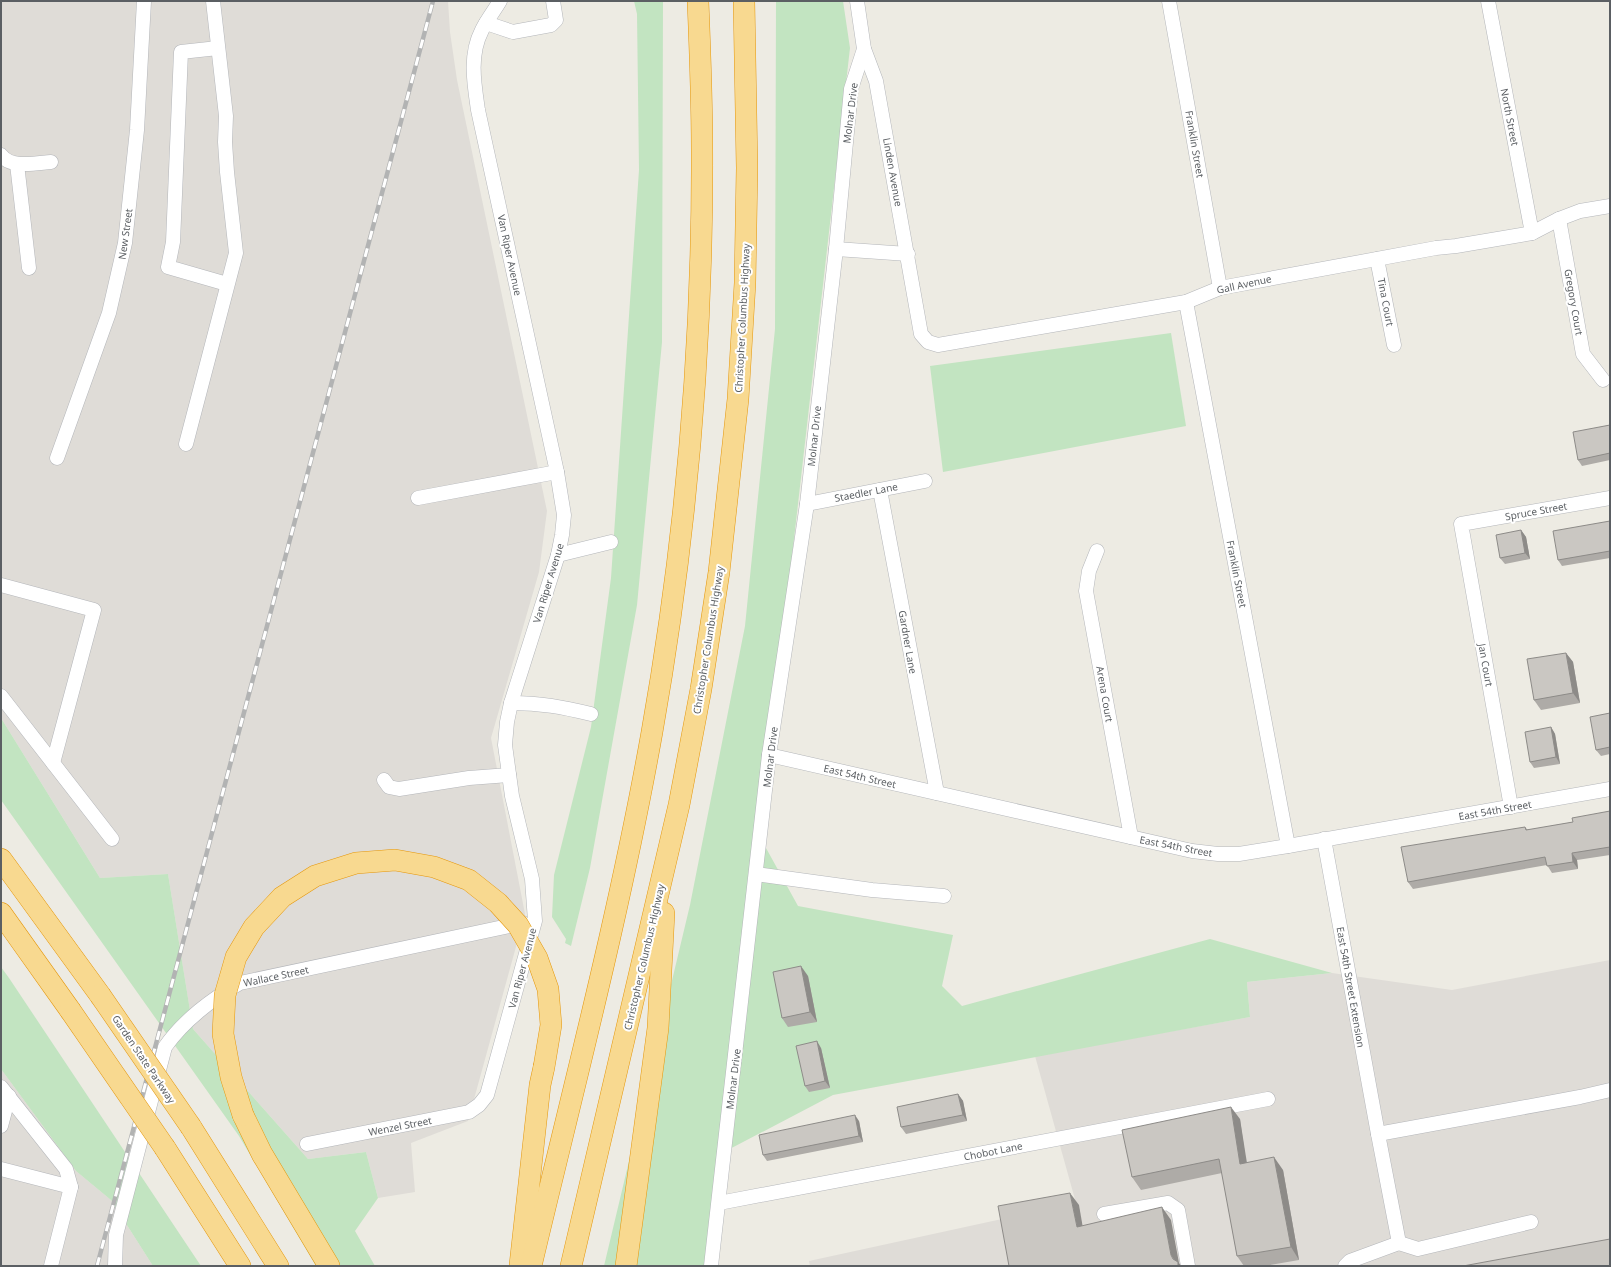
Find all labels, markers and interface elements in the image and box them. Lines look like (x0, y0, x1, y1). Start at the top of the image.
street label: Molnar Drive (839, 82, 861, 144)
street label: North Street (1498, 87, 1522, 147)
street label: Franklin Street (1182, 109, 1208, 179)
street label: Linden Avenue (880, 136, 906, 208)
street label: New Street (114, 207, 136, 260)
street label: Van Riper Avenue (495, 213, 526, 297)
street label: Christopher Columbus Highway (731, 242, 753, 393)
street label: Gregory Court (1561, 268, 1587, 337)
street label: Gall Avenue (1215, 271, 1273, 297)
street label: Tina Court (1374, 277, 1398, 328)
street label: Molnar Drive (804, 405, 824, 467)
street label: Staedler Lane (833, 479, 899, 505)
street label: Spruce Street (1504, 499, 1569, 523)
street label: Franklin Street (1224, 539, 1250, 609)
street label: Van Riper Avenue (529, 541, 567, 625)
street label: Christopher Columbus Highway (689, 564, 727, 715)
street label: Gardner Lane (896, 609, 921, 675)
street label: Jan Court (1475, 641, 1497, 688)
street label: Arena Court (1093, 665, 1117, 723)
street label: Molnar Drive (759, 726, 781, 788)
street label: East 54th Street (822, 761, 898, 791)
street label: East 54th Street (1457, 797, 1533, 823)
street label: East 54th Street (1138, 832, 1214, 860)
street label: Christopher Columbus Highway (620, 882, 668, 1031)
street label: Van Riper Avenue (505, 926, 540, 1010)
street label: East 54th Street Extension (1333, 926, 1369, 1048)
street label: Wallace Street (242, 962, 310, 990)
street label: Garden State Parkway (109, 1012, 179, 1107)
street label: Molnar Drive (722, 1048, 744, 1110)
street label: Wenzel Street (367, 1113, 433, 1139)
street label: Chobot Lane (962, 1138, 1024, 1164)

